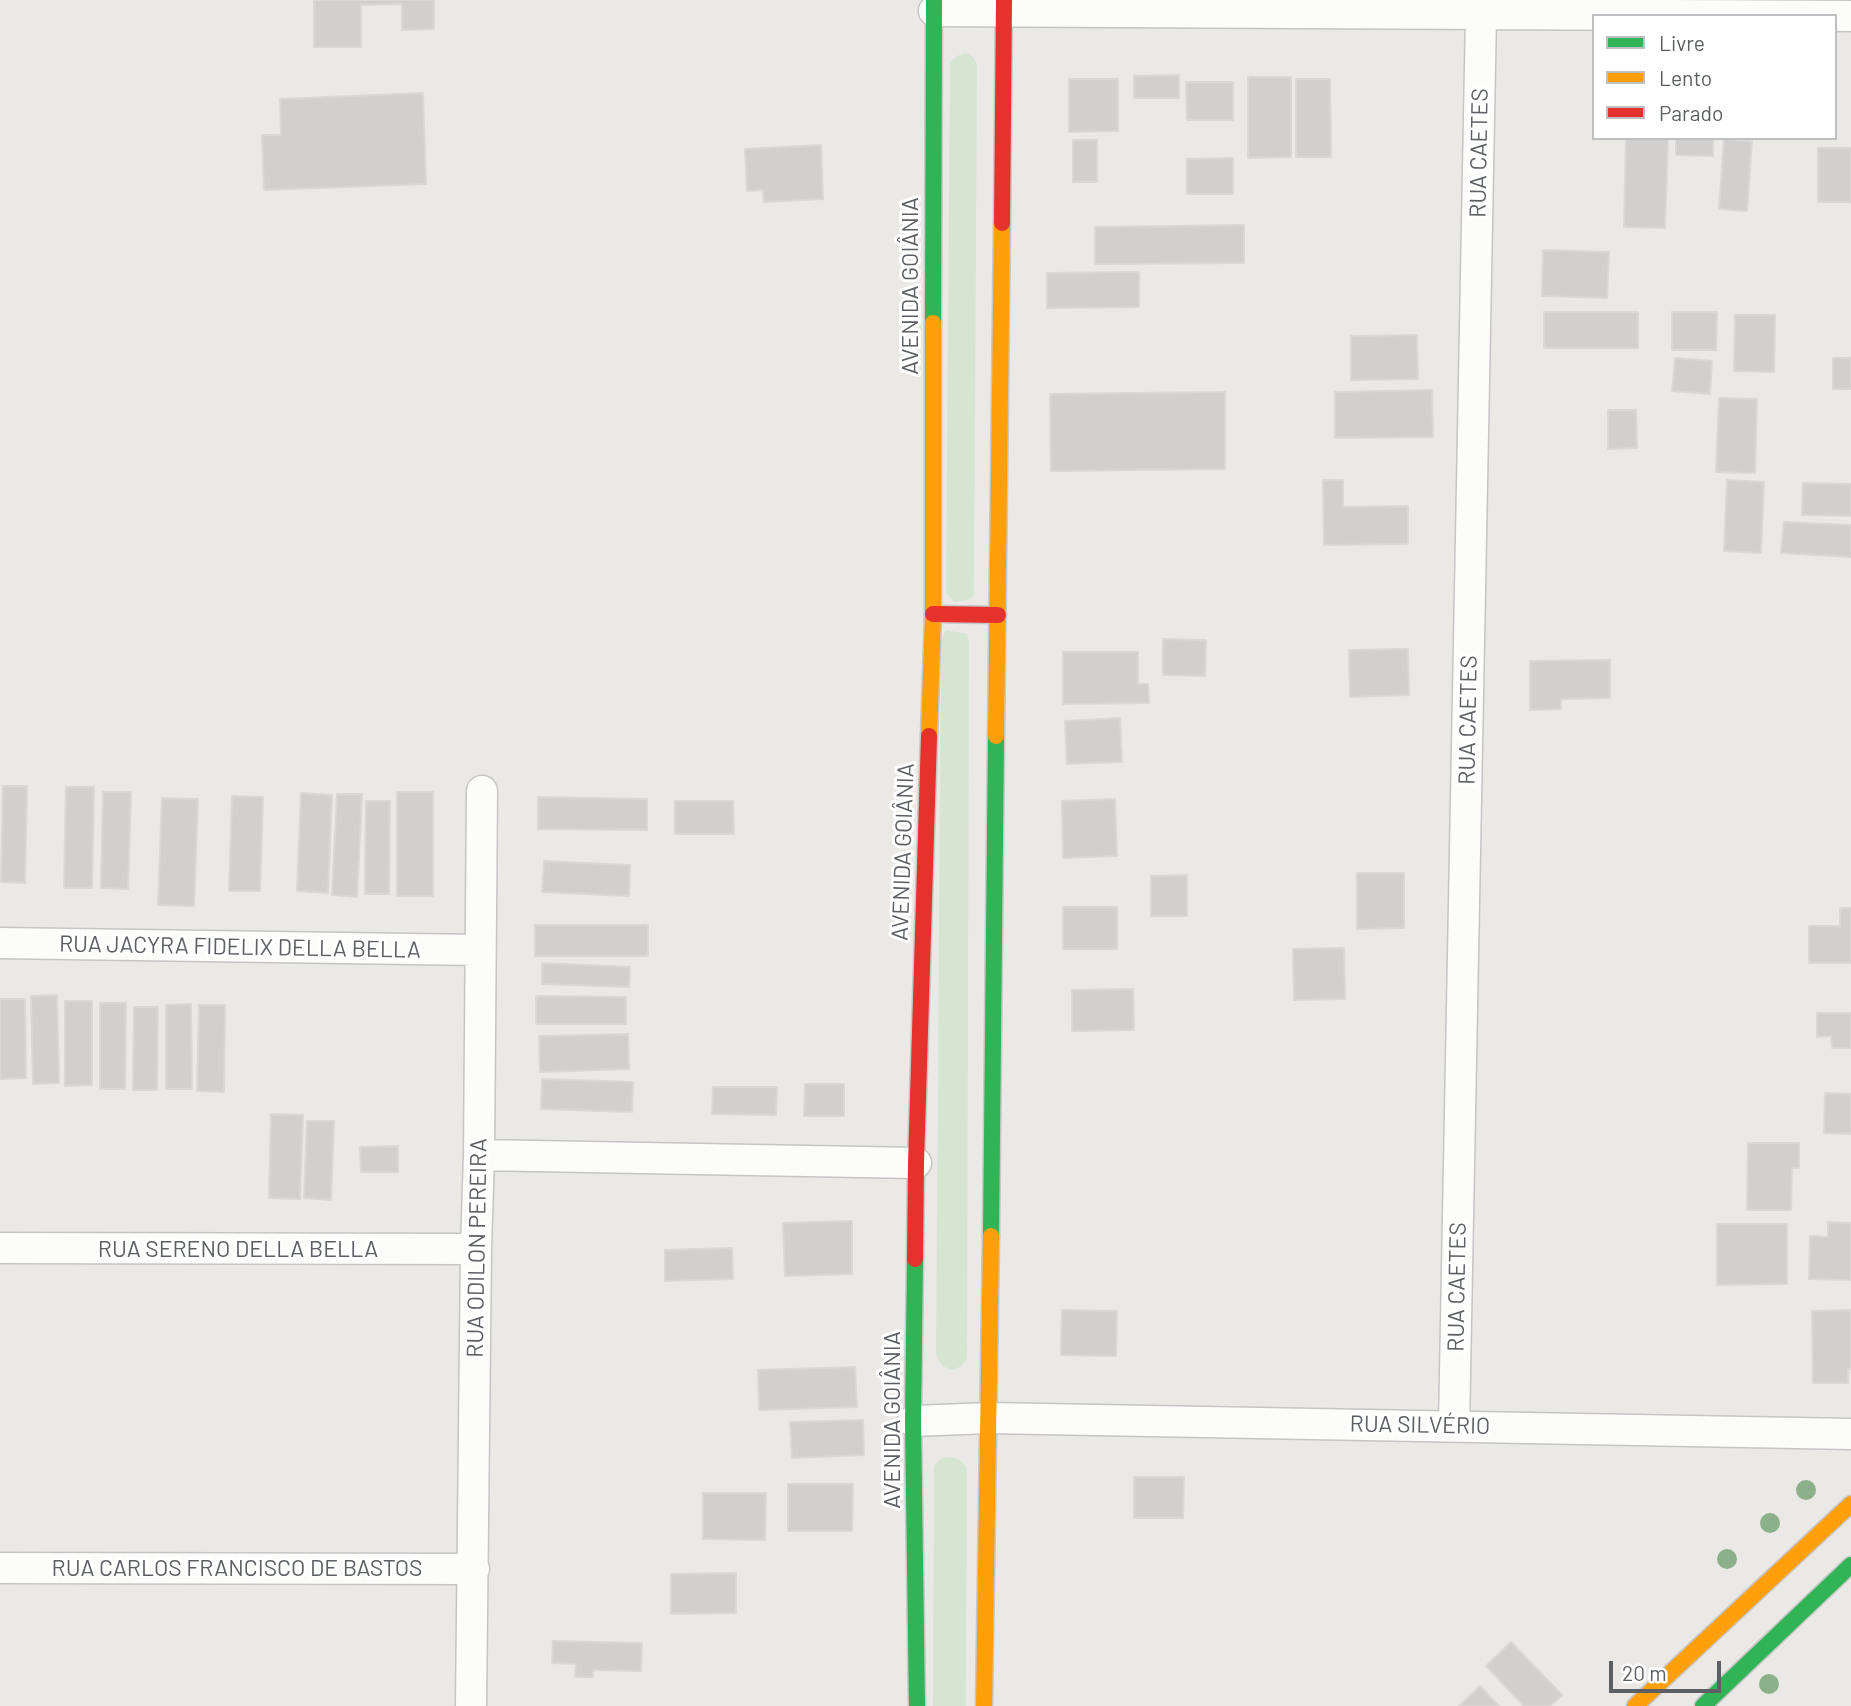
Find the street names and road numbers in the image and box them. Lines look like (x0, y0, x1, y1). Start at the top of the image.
street label: RUA CAETES (1464, 88, 1494, 218)
street label: AVENIDA GOIÂNIA (896, 197, 924, 375)
street label: RUA CAETES (1453, 655, 1483, 785)
street label: AVENIDA GOIÂNIA (886, 763, 920, 941)
street label: RUA JACYRA FIDELIX DELLA BELLA (59, 930, 421, 964)
street label: RUA ODILON PEREIRA (461, 1138, 493, 1358)
street label: RUA CAETES (1442, 1222, 1472, 1352)
street label: RUA SERENO DELLA BELLA (98, 1235, 378, 1263)
street label: AVENIDA GOIÂNIA (878, 1331, 906, 1509)
street label: RUA SILVÉRIO (1349, 1410, 1491, 1440)
street label: RUA CARLOS FRANCISCO DE BASTOS (52, 1554, 422, 1582)

